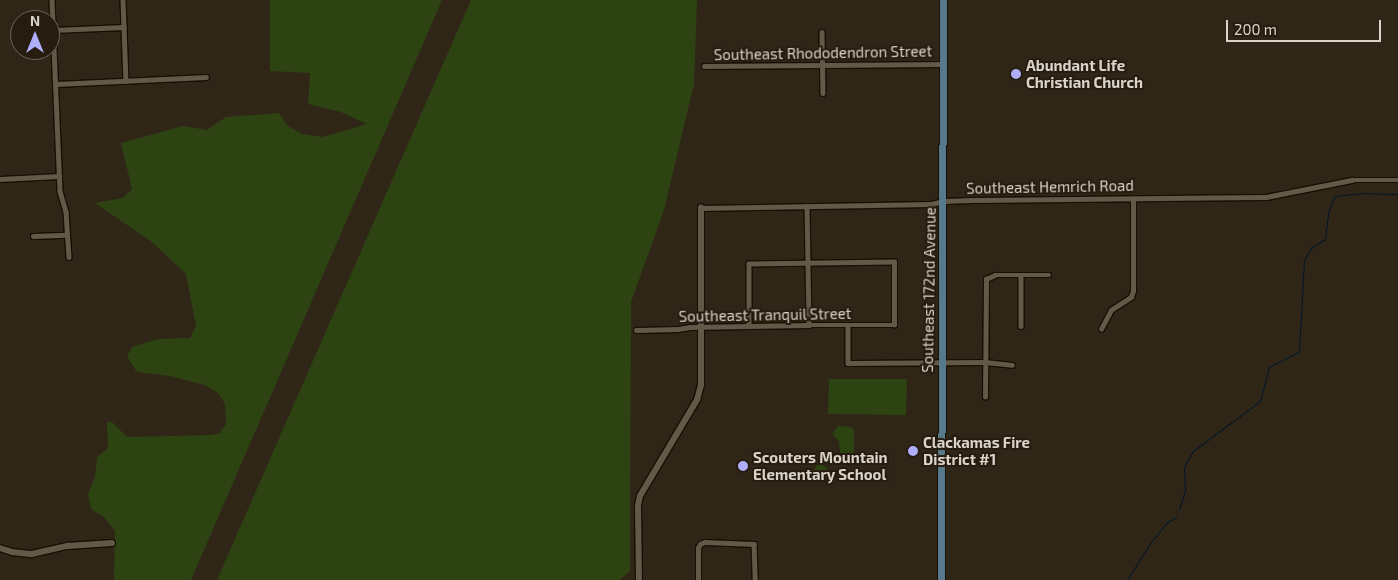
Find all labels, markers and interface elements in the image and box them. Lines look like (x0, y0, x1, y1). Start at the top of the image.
north arrow (10, 10, 60, 60)
scale bar (1228, 10, 1383, 42)
text: N (30, 12, 40, 29)
text: 200 m (1234, 20, 1277, 38)
street label: Southeast Rhododendron Street (714, 42, 932, 64)
place label: Abundant Life Christian Church (1026, 56, 1143, 91)
marker: Abundant Life Christian Church (1010, 68, 1022, 80)
street label: Southeast Hemrich Road (966, 177, 1134, 197)
street label: Southeast 172nd Avenue (919, 207, 939, 373)
street label: Southeast Tranquil Street (678, 304, 852, 326)
place label: Clackamas Fire District #1 (923, 433, 1030, 468)
marker: Clackamas Fire District #1 (907, 445, 919, 457)
place label: Scouters Mountain Elementary School (753, 448, 888, 483)
marker: Scouters Mountain Elementary School (737, 460, 749, 472)

